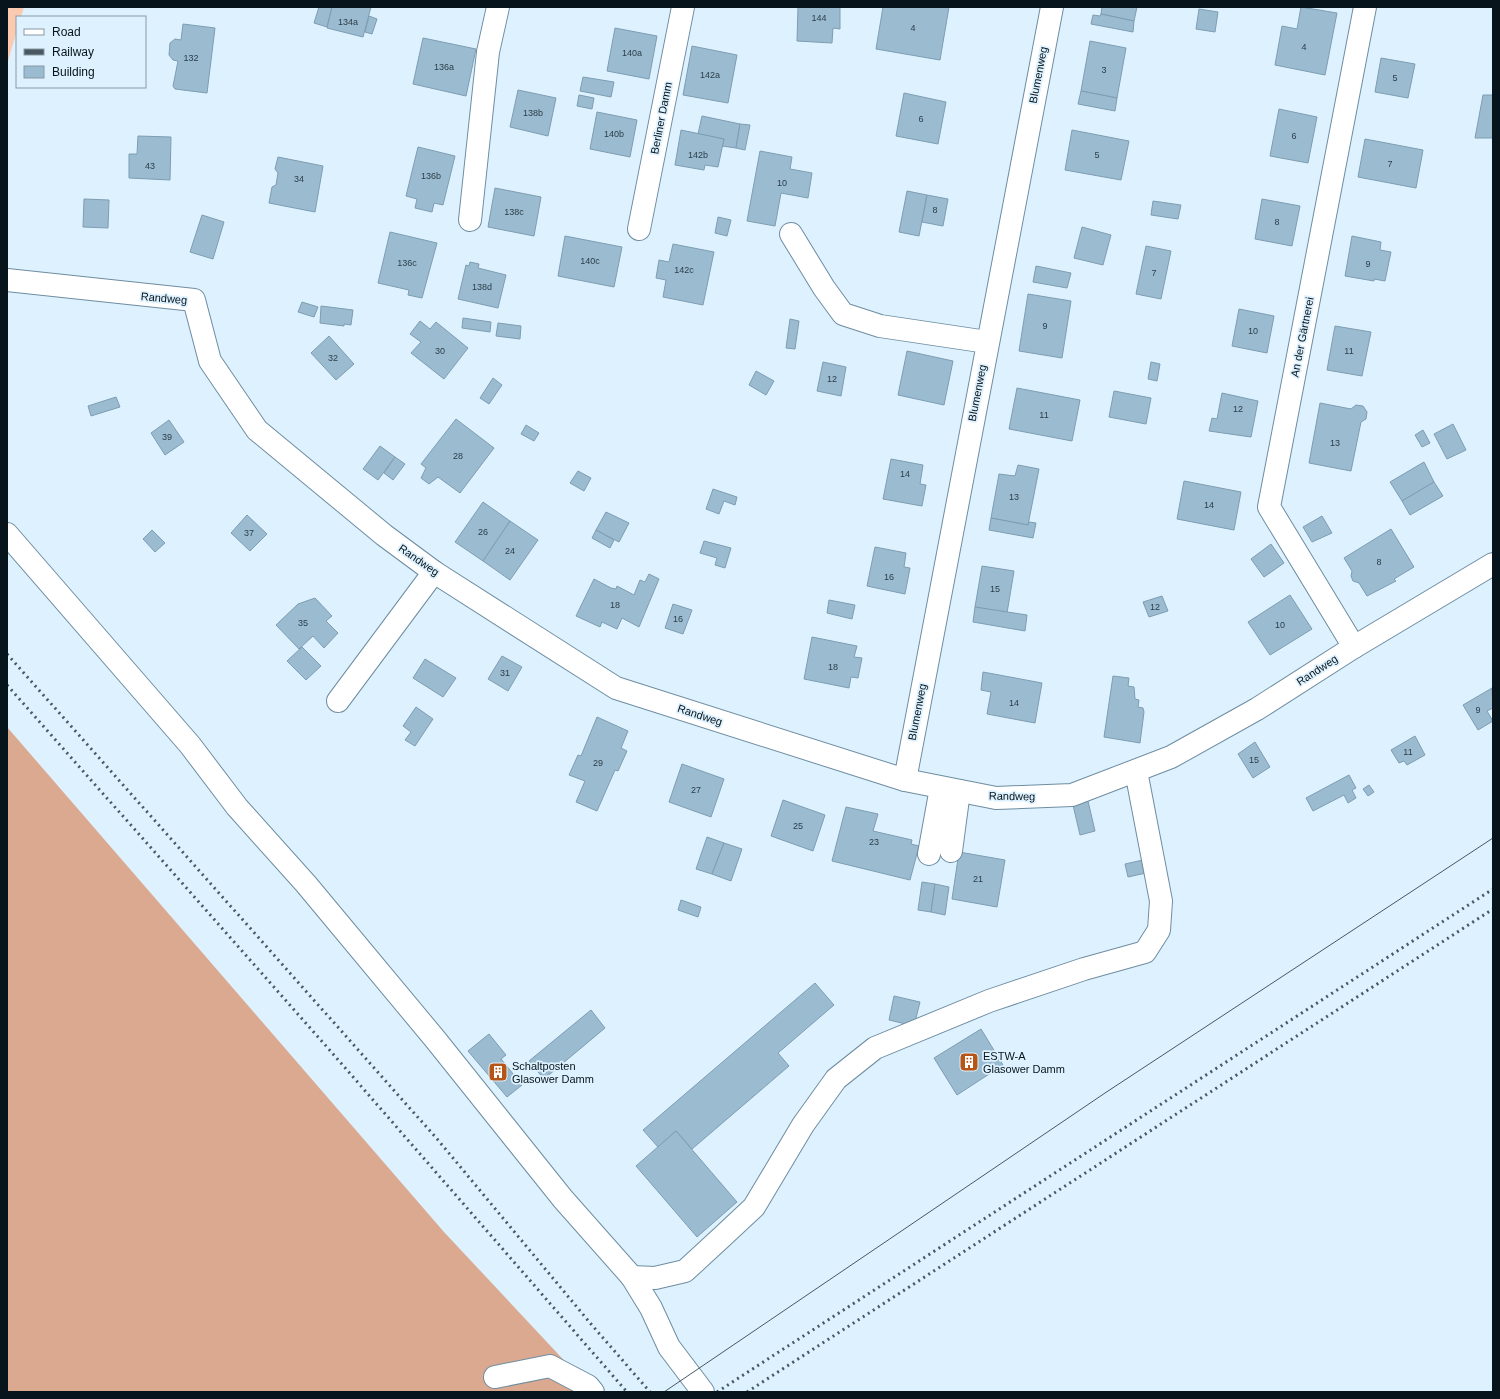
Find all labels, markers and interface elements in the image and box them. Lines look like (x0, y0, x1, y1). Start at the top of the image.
house number: 144 (811, 13, 827, 23)
legend (16, 16, 146, 88)
house number: 134a (338, 17, 358, 27)
house number: 4 (910, 23, 916, 33)
text: Road (52, 25, 81, 39)
house number: 4 (1301, 42, 1307, 52)
text: Railway (52, 45, 94, 59)
street label: Blumenweg (1027, 46, 1049, 104)
house number: 140a (622, 48, 642, 58)
house number: 132 (183, 53, 199, 63)
house number: 136a (434, 62, 454, 72)
text: Building (52, 65, 95, 79)
house number: 3 (1101, 65, 1107, 75)
house number: 142a (700, 70, 720, 80)
house number: 5 (1392, 73, 1398, 83)
street label: Berliner Damm (648, 81, 674, 155)
house number: 138b (523, 108, 543, 118)
house number: 6 (918, 114, 924, 124)
house number: 140b (604, 129, 624, 139)
house number: 6 (1291, 131, 1297, 141)
house number: 142b (688, 150, 708, 160)
house number: 5 (1094, 150, 1100, 160)
house number: 7 (1387, 159, 1393, 169)
house number: 43 (145, 161, 155, 171)
house number: 136b (421, 171, 441, 181)
house number: 34 (294, 174, 304, 184)
house number: 10 (777, 178, 787, 188)
house number: 8 (932, 205, 938, 215)
house number: 138c (504, 207, 524, 217)
house number: 8 (1274, 217, 1280, 227)
house number: 140c (580, 256, 600, 266)
house number: 136c (397, 258, 417, 268)
house number: 9 (1365, 259, 1371, 269)
house number: 142c (674, 265, 694, 275)
house number: 7 (1151, 268, 1157, 278)
house number: 138d (472, 282, 492, 292)
street label: Randweg (140, 290, 188, 306)
street label: An der Gärtnerei (1288, 296, 1316, 378)
house number: 9 (1042, 321, 1048, 331)
house number: 10 (1248, 326, 1258, 336)
house number: 30 (435, 346, 445, 356)
house number: 11 (1344, 346, 1354, 356)
house number: 32 (328, 353, 338, 363)
street label: Blumenweg (966, 364, 988, 422)
house number: 12 (827, 374, 837, 384)
house number: 12 (1233, 404, 1243, 414)
house number: 11 (1039, 410, 1049, 420)
house number: 39 (162, 432, 172, 442)
house number: 13 (1330, 438, 1340, 448)
house number: 28 (453, 451, 463, 461)
house number: 14 (900, 469, 910, 479)
house number: 13 (1009, 492, 1019, 502)
house number: 14 (1204, 500, 1214, 510)
house number: 26 (478, 527, 488, 537)
house number: 37 (244, 528, 254, 538)
street label: Randweg (397, 542, 441, 578)
house number: 24 (505, 546, 515, 556)
house number: 8 (1376, 557, 1382, 567)
house number: 16 (884, 572, 894, 582)
house number: 15 (990, 584, 1000, 594)
house number: 18 (610, 600, 620, 610)
house number: 12 (1150, 602, 1160, 612)
house number: 16 (673, 614, 683, 624)
house number: 35 (298, 618, 308, 628)
house number: 10 (1275, 620, 1285, 630)
street label: Randweg (1294, 652, 1340, 688)
house number: 18 (828, 662, 838, 672)
house number: 31 (500, 668, 510, 678)
street label: Blumenweg (906, 683, 928, 741)
house number: 14 (1009, 698, 1019, 708)
street label: Randweg (676, 702, 724, 728)
house number: 9 (1475, 705, 1481, 715)
house number: 11 (1403, 747, 1413, 757)
house number: 15 (1249, 755, 1259, 765)
house number: 29 (593, 758, 603, 768)
house number: 27 (691, 785, 701, 795)
street label: Randweg (989, 790, 1035, 802)
house number: 25 (793, 821, 803, 831)
house number: 23 (869, 837, 879, 847)
house number: 21 (973, 874, 983, 884)
place label: ESTW-A Glasower Damm (983, 1050, 1065, 1075)
building icon: ESTW-A Glasower Damm (958, 1051, 980, 1073)
place label: Schaltposten Glasower Damm (512, 1060, 594, 1085)
building icon: Schaltposten Glasower Damm (487, 1061, 509, 1083)

